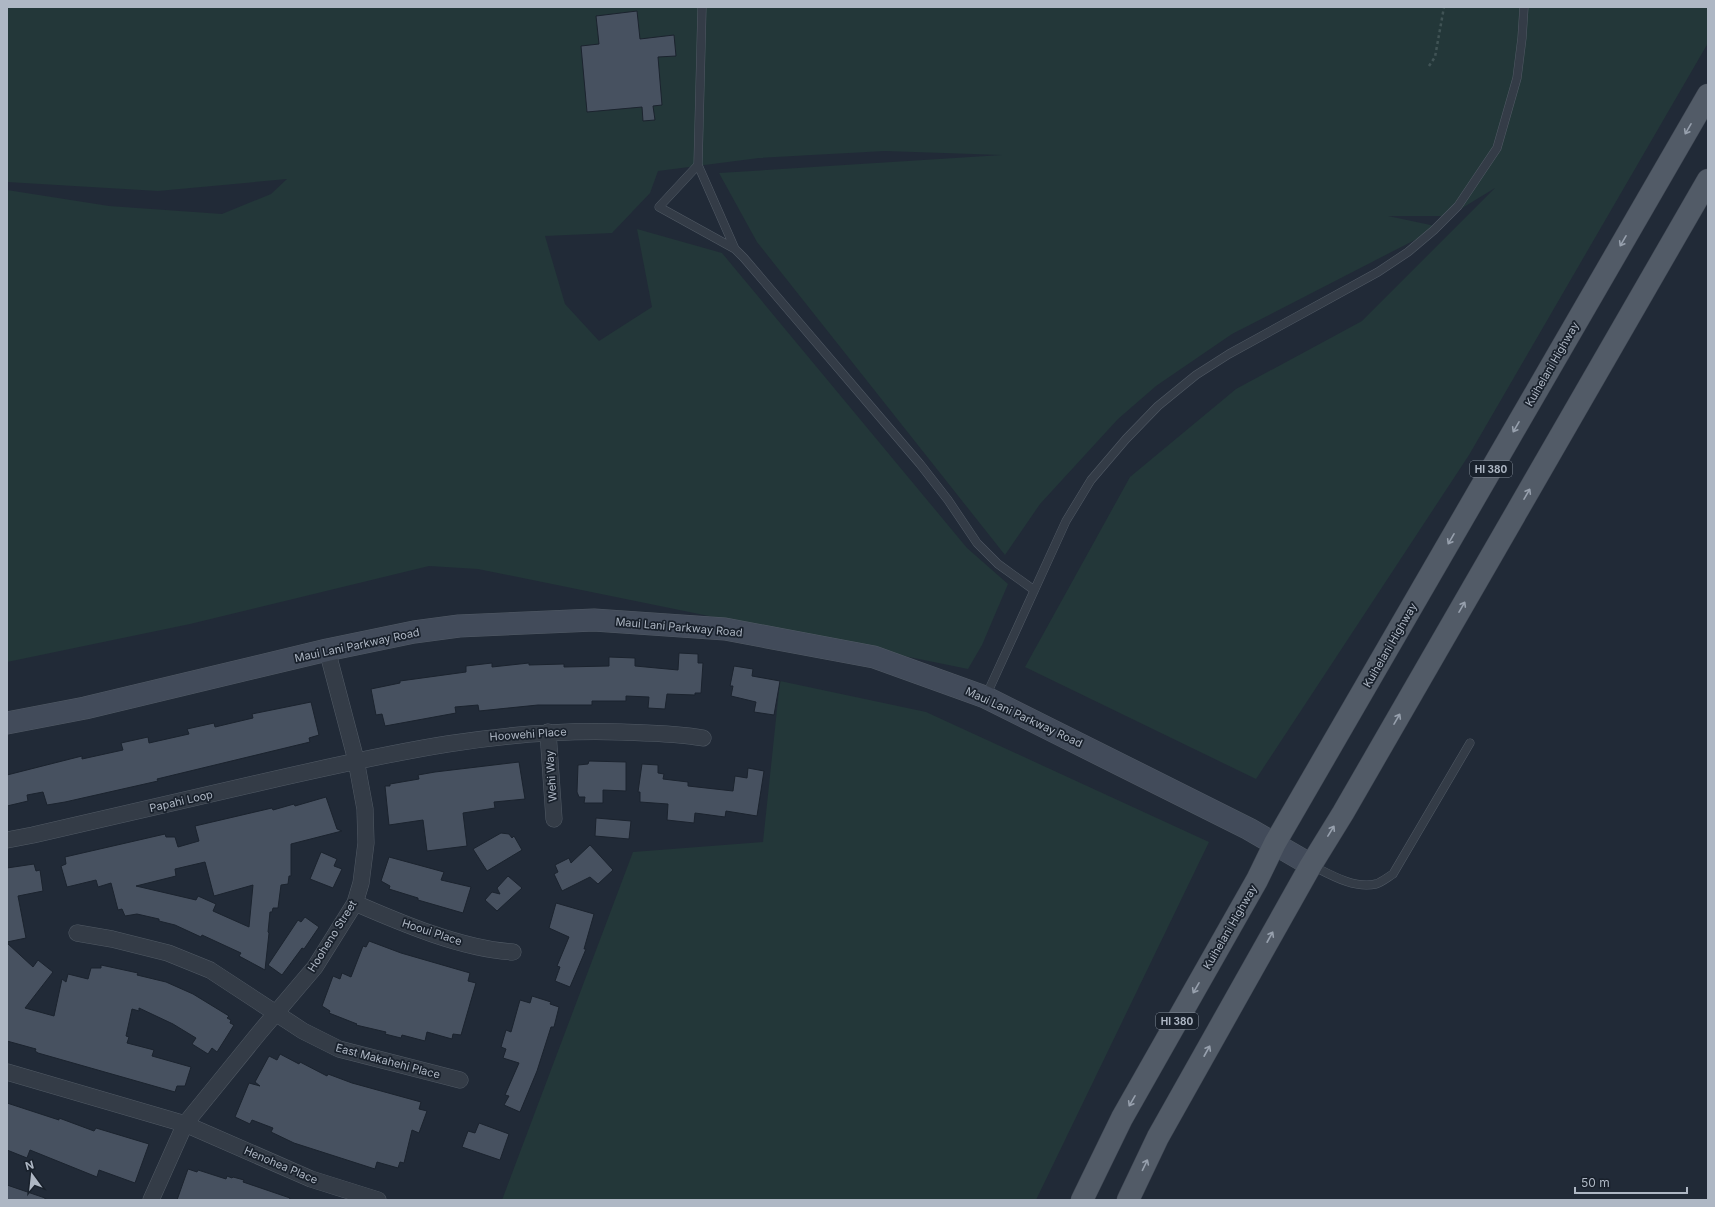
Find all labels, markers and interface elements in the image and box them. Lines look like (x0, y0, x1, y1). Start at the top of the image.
one-way arrow (1684, 123, 1692, 135)
one-way arrow (1619, 235, 1627, 247)
street label: Kuihelani Highway (1522, 319, 1582, 409)
one-way arrow (1512, 420, 1520, 432)
road number: HI 380 (1470, 461, 1512, 477)
one-way arrow (1523, 488, 1531, 500)
one-way arrow (1446, 533, 1454, 545)
street label: Kuihelani Highway (1360, 600, 1420, 690)
one-way arrow (1458, 601, 1466, 613)
street label: Maui Lani Parkway Road (615, 614, 743, 640)
street label: Maui Lani Parkway Road (293, 625, 421, 665)
street label: Maui Lani Parkway Road (963, 684, 1085, 750)
one-way arrow (1393, 713, 1401, 725)
street label: Hoowehi Place (489, 724, 567, 744)
street label: Wehi Way (542, 750, 560, 802)
street label: Papahi Loop (148, 787, 214, 815)
one-way arrow (1327, 826, 1335, 837)
street label: Kuihelani Highway (1200, 882, 1260, 972)
street label: Hooheno Street (304, 897, 360, 974)
street label: Hooui Place (400, 916, 464, 948)
one-way arrow (1267, 931, 1274, 943)
one-way arrow (1191, 982, 1199, 994)
road number: HI 380 (1156, 1013, 1198, 1029)
street label: East Makahehi Place (334, 1040, 442, 1082)
one-way arrow (1203, 1045, 1211, 1057)
one-way arrow (1127, 1095, 1135, 1107)
street label: Henohea Place (242, 1143, 320, 1187)
north arrow (12, 1155, 52, 1195)
text: N (24, 1157, 35, 1173)
one-way arrow (1142, 1159, 1149, 1171)
scale bar (1575, 1169, 1687, 1195)
text: 50 m (1581, 1175, 1610, 1190)

